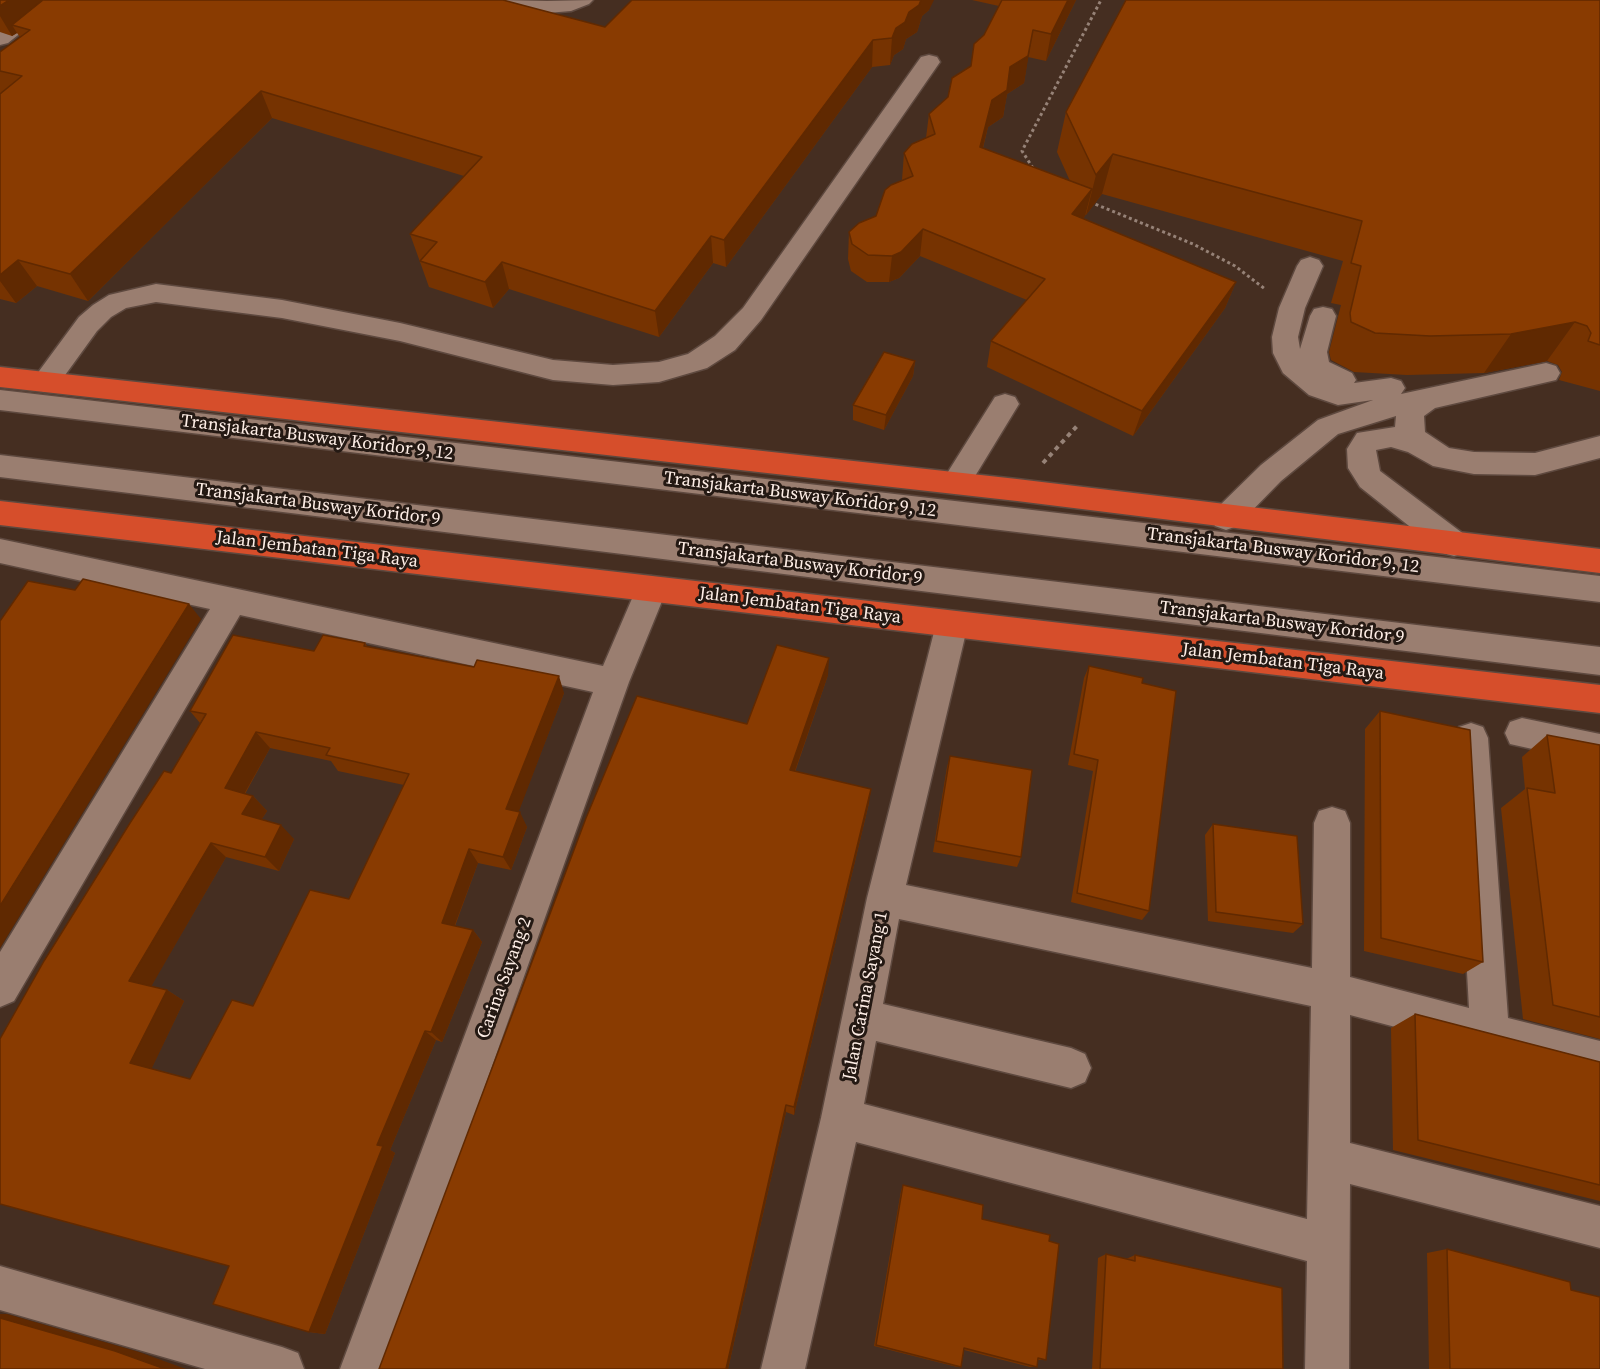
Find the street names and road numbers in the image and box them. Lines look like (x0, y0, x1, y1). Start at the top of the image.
street label: Transjakarta Busway Koridor 9, 12 (180, 411, 454, 465)
street label: Transjakarta Busway Koridor 9, 12 (663, 468, 937, 522)
street label: Transjakarta Busway Koridor 9 (194, 479, 442, 531)
street label: Transjakarta Busway Koridor 9, 12 (1146, 524, 1420, 578)
street label: Jalan Jembatan Tiga Raya (215, 527, 419, 573)
street label: Transjakarta Busway Koridor 9 (676, 538, 924, 590)
street label: Jalan Jembatan Tiga Raya (698, 583, 902, 629)
street label: Transjakarta Busway Koridor 9 (1158, 597, 1406, 649)
street label: Jalan Jembatan Tiga Raya (1181, 639, 1385, 685)
street label: Jalan Carina Sayang 1 (839, 909, 893, 1083)
street label: Carina Sayang 2 (473, 914, 537, 1042)

